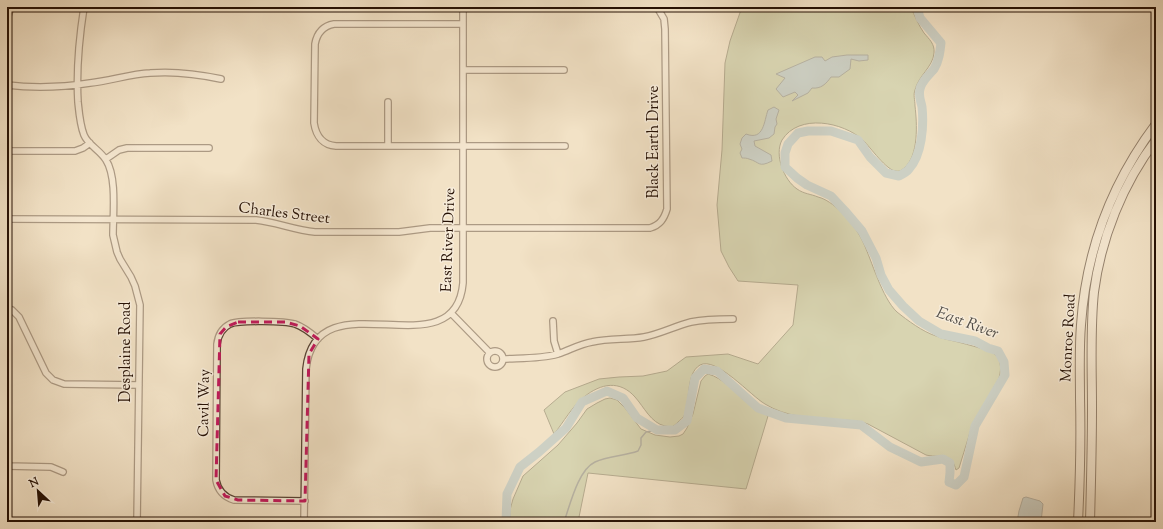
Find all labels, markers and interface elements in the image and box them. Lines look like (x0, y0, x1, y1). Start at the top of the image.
street label: Black Earth Drive (644, 86, 665, 198)
street label: East River Drive (437, 187, 461, 293)
street label: Charles Street (237, 198, 331, 230)
street label: Monroe Road (1056, 293, 1082, 383)
street label: Desplaine Road (116, 301, 137, 403)
water label: East River (933, 302, 1002, 346)
street label: Cavil Way (194, 368, 216, 437)
north arrow (18, 471, 58, 511)
text: N (26, 474, 42, 492)

